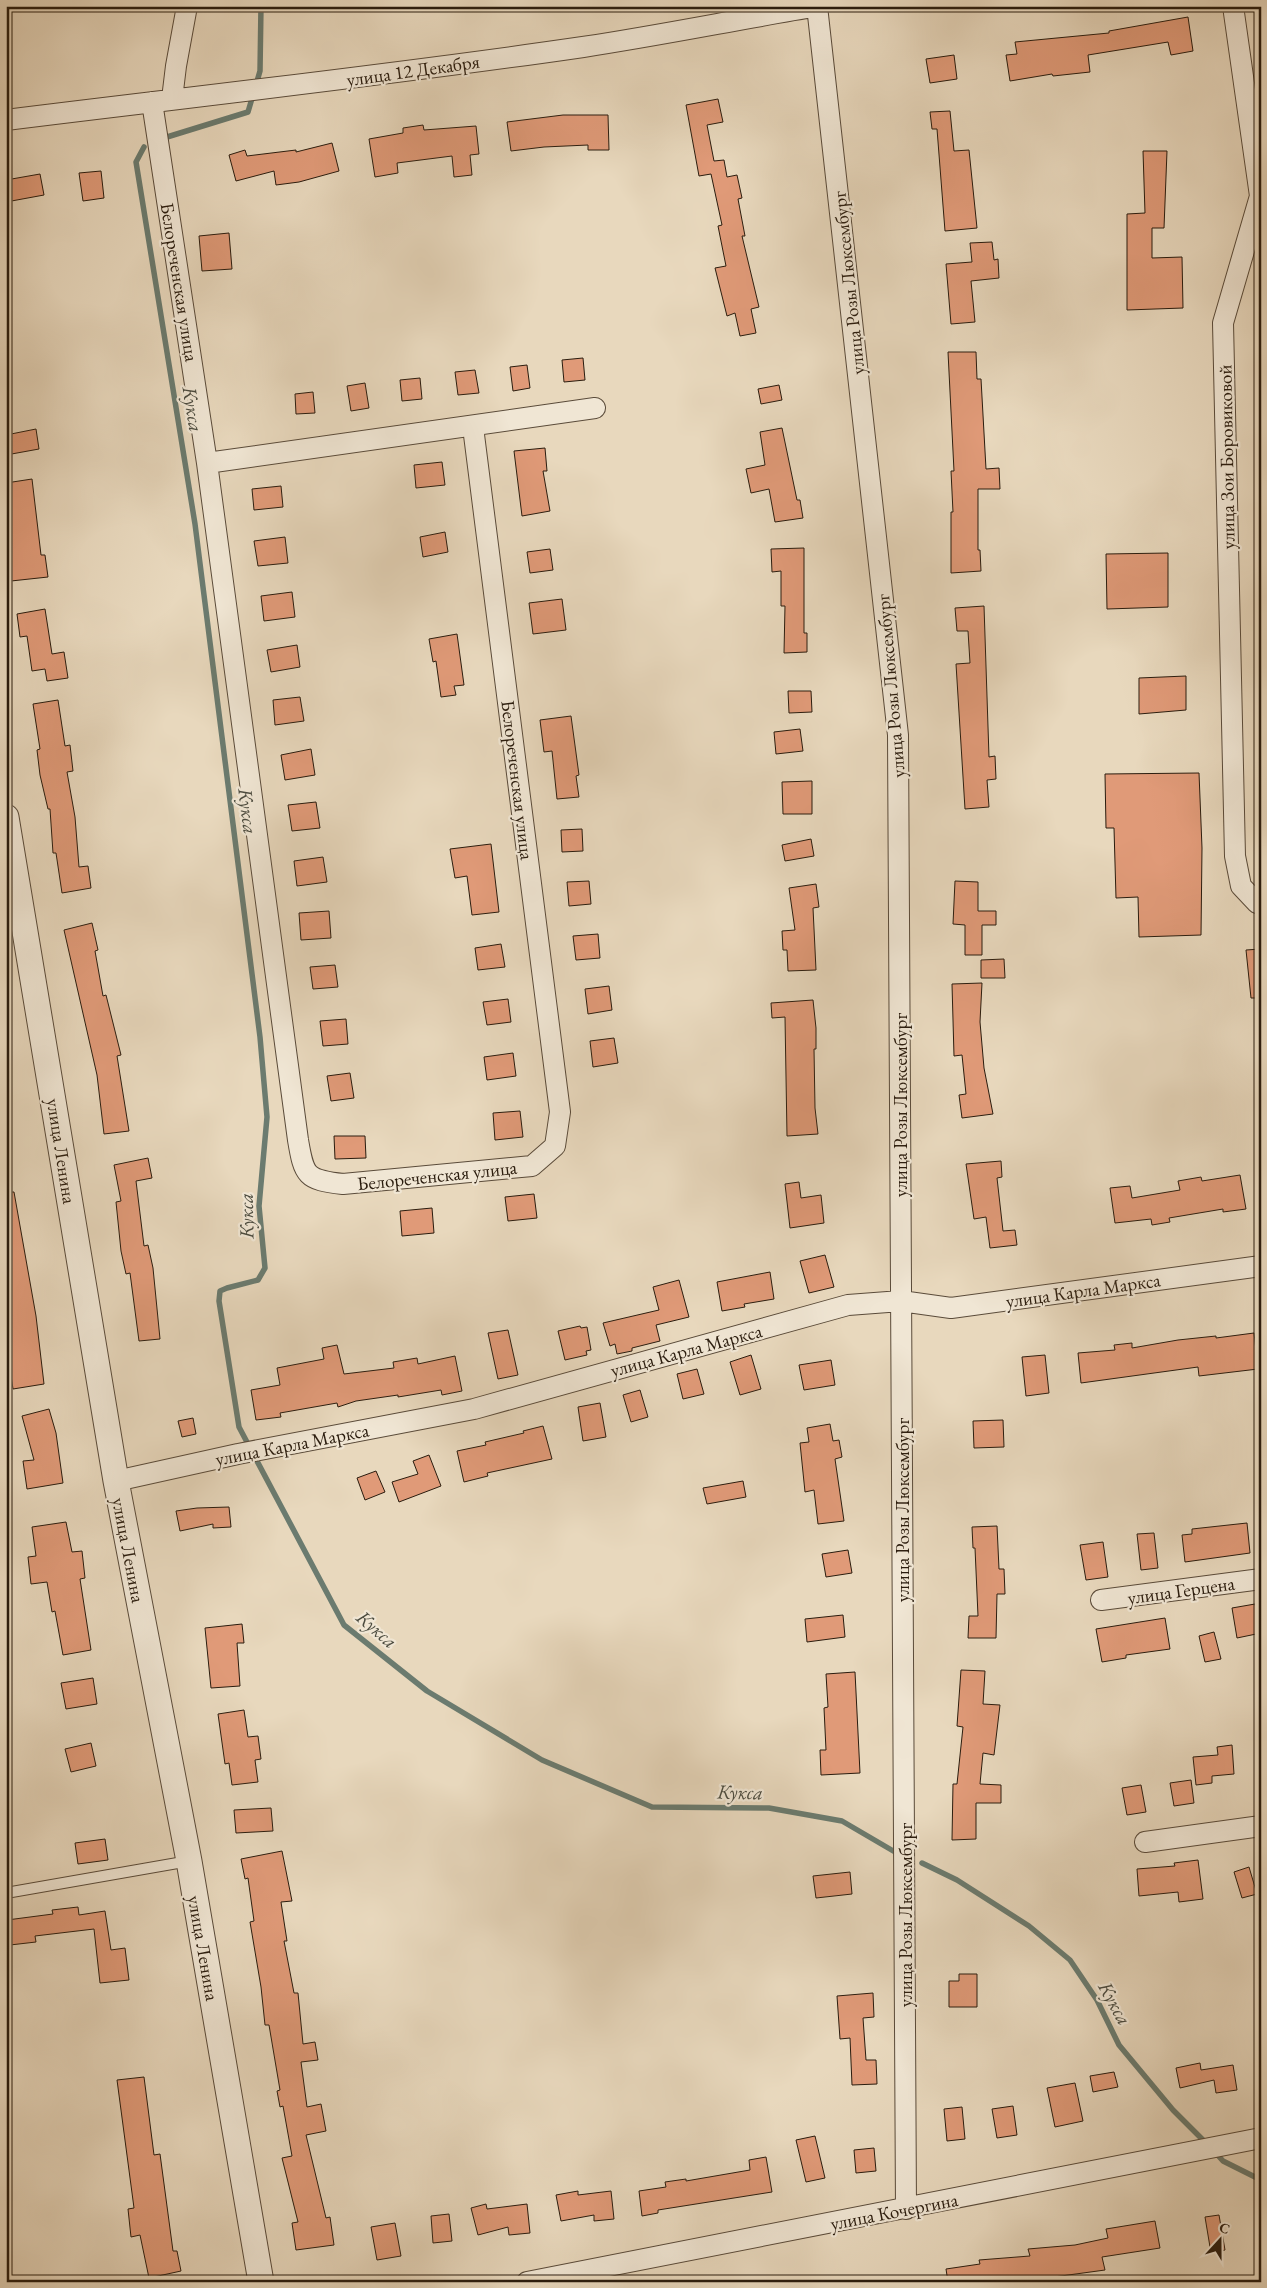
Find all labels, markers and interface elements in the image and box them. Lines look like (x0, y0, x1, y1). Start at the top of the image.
street label: улица 12 Декабря (345, 49, 482, 92)
street label: улица Розы Люксембург (826, 190, 871, 376)
street label: Белореченская улица (155, 201, 204, 364)
street label: улица Зои Боровиковой (1212, 364, 1241, 550)
water label: Кукса (176, 383, 209, 434)
street label: улица Розы Люксембург (870, 593, 911, 779)
street label: Белореченская улица (495, 699, 540, 862)
water label: Кукса (232, 786, 264, 835)
street label: улица Розы Люксембург (888, 1013, 913, 1197)
street label: улица Ленина (41, 1097, 82, 1206)
street label: Белореченская улица (356, 1155, 519, 1196)
water label: Кукса (233, 1193, 259, 1240)
street label: улица Карла Маркса (1004, 1267, 1163, 1314)
street label: улица Карла Маркса (607, 1318, 765, 1383)
street label: улица Карла Маркса (213, 1417, 372, 1472)
street label: улица Розы Люксембург (890, 1418, 915, 1602)
street label: улица Ленина (106, 1495, 151, 1605)
street label: улица Герцена (1126, 1571, 1237, 1610)
water label: Кукса (350, 1603, 403, 1654)
water label: Кукса (716, 1779, 763, 1805)
street label: улица Розы Люксембург (893, 1823, 918, 2007)
street label: улица Ленина (182, 1893, 225, 2003)
water label: Кукса (1092, 1976, 1138, 2029)
street label: улица Кочергина (828, 2187, 961, 2236)
north arrow (1194, 2216, 1244, 2266)
text: С (1217, 2218, 1233, 2238)

